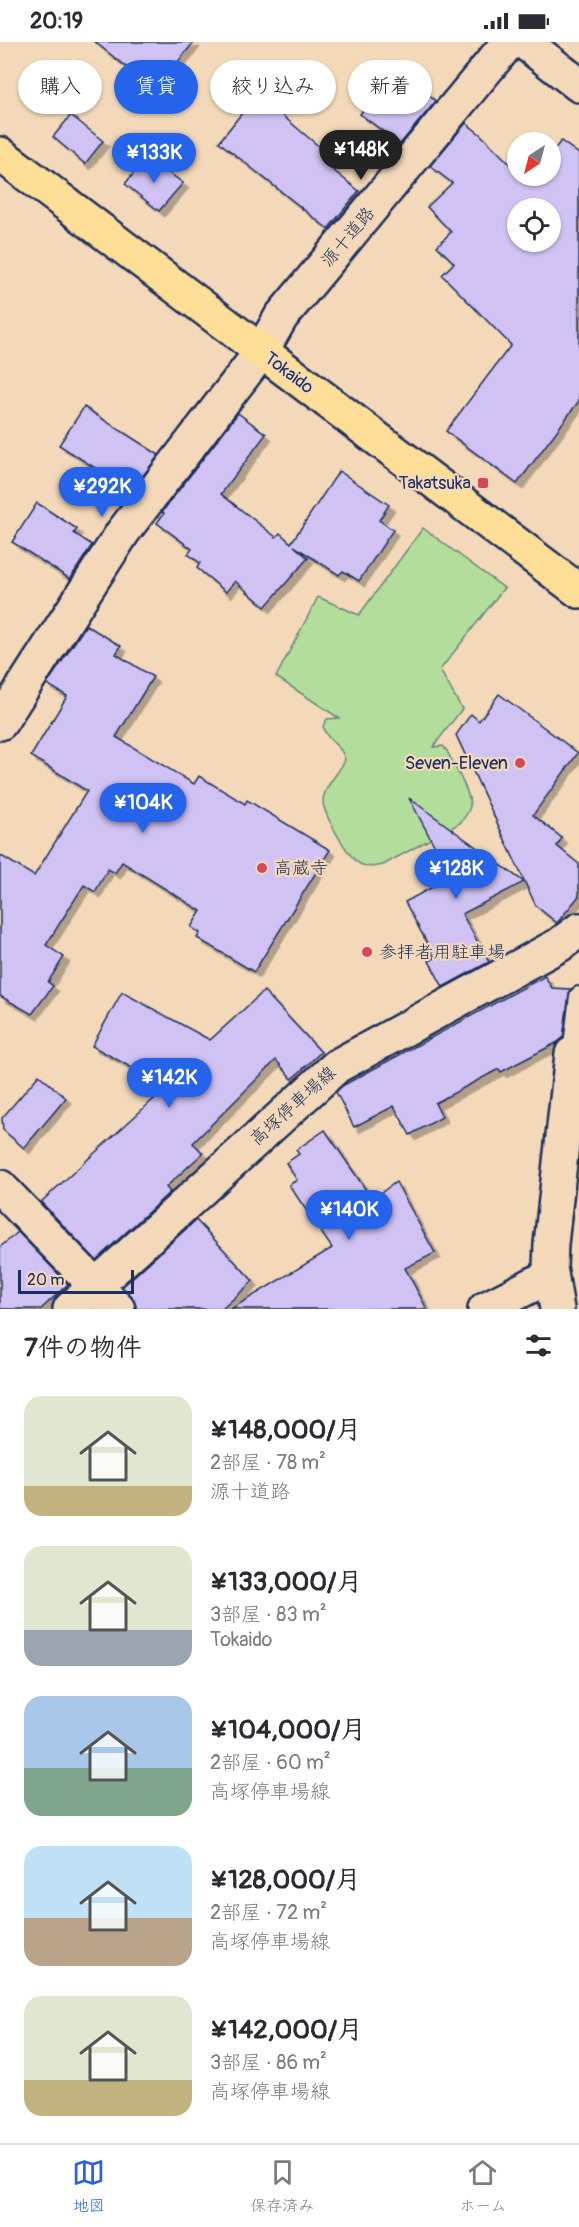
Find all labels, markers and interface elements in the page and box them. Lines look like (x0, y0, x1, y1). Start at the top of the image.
text: 20:19 (30, 7, 83, 35)
chip: 購入 (18, 60, 102, 114)
chip: 賃貸 (114, 60, 198, 114)
chip: 絞り込み (210, 60, 336, 114)
chip: 新着 (348, 60, 432, 114)
pin: ¥148K (319, 130, 403, 181)
north arrow (507, 132, 561, 186)
map controls (507, 132, 561, 252)
pin: ¥133K (112, 133, 196, 184)
text: ¥148K (333, 137, 389, 162)
text: ¥133K (126, 140, 182, 165)
button: locate (507, 198, 561, 252)
street label: 源十道路 (316, 202, 380, 272)
street label: Tokaido (260, 347, 319, 399)
pin: ¥292K (60, 467, 144, 518)
place label: Takatsuka (399, 472, 471, 495)
text: ¥292K (73, 474, 131, 499)
marker: Takatsuka (476, 476, 490, 490)
place label: Seven-Eleven (405, 752, 508, 775)
marker: Seven-Eleven (513, 756, 527, 770)
pin: ¥104K (101, 783, 185, 834)
text: ¥104K (113, 790, 173, 815)
pin: ¥128K (414, 849, 498, 900)
text: ¥128K (428, 856, 484, 881)
place label: 高蔵寺 (274, 857, 328, 880)
marker: 高蔵寺 (255, 861, 269, 875)
place label: 参拝者用駐車場 (379, 941, 505, 964)
marker: 参拝者用駐車場 (360, 945, 374, 959)
pin: ¥142K (127, 1058, 211, 1109)
street label: 高塚停車場線 (245, 1061, 341, 1151)
text: ¥142K (141, 1065, 197, 1090)
pin: ¥140K (307, 1190, 391, 1241)
text: ¥140K (319, 1197, 379, 1222)
scale bar (18, 1267, 134, 1294)
text: 20 m (27, 1270, 65, 1290)
icon: filters (522, 1329, 555, 1362)
text: 7件の物件 (24, 1332, 142, 1364)
text: ¥148,000/月 (210, 1414, 362, 1446)
icon: home (72, 1420, 144, 1492)
text: 2部屋 · 78 m² (210, 1450, 326, 1475)
text: 源十道路 (210, 1479, 290, 1504)
text: ¥133,000/月 (210, 1566, 362, 1598)
icon: home (72, 1570, 144, 1642)
text: 3部屋 · 83 m² (210, 1602, 326, 1627)
text: Tokaido (210, 1627, 272, 1652)
text: ¥104,000/月 (210, 1714, 366, 1746)
icon: home (72, 1720, 144, 1792)
text: 2部屋 · 60 m² (210, 1750, 331, 1775)
text: 高塚停車場線 (210, 1779, 330, 1804)
text: ¥128,000/月 (210, 1864, 361, 1896)
icon: home (72, 1870, 144, 1942)
text: 2部屋 · 72 m² (210, 1900, 327, 1925)
text: 高塚停車場線 (210, 1929, 330, 1954)
text: ¥142,000/月 (210, 2014, 363, 2046)
icon: home (72, 2020, 144, 2092)
text: 3部屋 · 86 m² (210, 2050, 327, 2075)
text: 高塚停車場線 (210, 2079, 330, 2104)
tab: 地図 (72, 2156, 105, 2216)
tab: 保存済み (250, 2156, 314, 2216)
tab: ホーム (459, 2156, 507, 2216)

